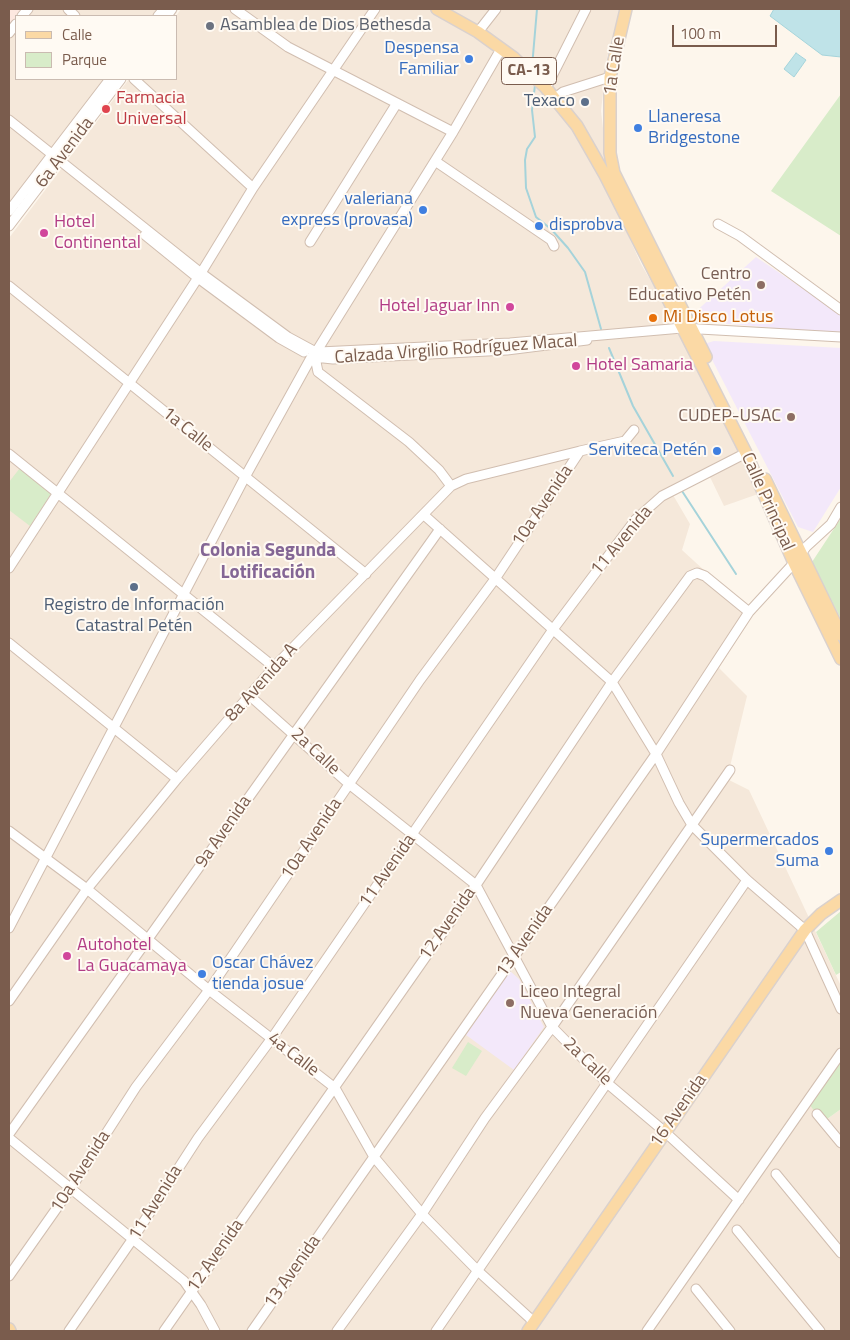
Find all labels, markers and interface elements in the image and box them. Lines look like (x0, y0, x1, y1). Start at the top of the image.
legend (15, 15, 178, 80)
place label: Asamblea de Dios Bethesda (220, 15, 431, 37)
scale bar (675, 15, 780, 47)
marker: Asamblea de Dios Bethesda (204, 20, 216, 32)
text: 100 m (680, 22, 721, 45)
text: Calle (62, 23, 92, 46)
street label: 1a Calle (600, 35, 630, 97)
place label: Despensa Familiar (384, 38, 459, 80)
text: Parque (62, 48, 107, 71)
marker: Despensa Familiar (463, 53, 475, 65)
road number: CA-13 (502, 58, 556, 84)
place label: Farmacia Universal (116, 88, 187, 130)
place label: Texaco (524, 91, 575, 113)
marker: Texaco (579, 96, 591, 108)
marker: Farmacia Universal (100, 103, 112, 115)
place label: Llaneresa Bridgestone (648, 107, 740, 150)
street label: 6a Avenida (31, 113, 99, 193)
marker: Llaneresa Bridgestone (632, 122, 644, 134)
place label: valeriana express (provasa) (281, 189, 413, 232)
marker: valeriana express (provasa) (417, 204, 429, 216)
place label: Hotel Continental (54, 212, 141, 254)
place label: disprobva (549, 215, 623, 237)
marker: disprobva (533, 220, 545, 232)
marker: Hotel Continental (38, 227, 50, 239)
place label: Centro Educativo Petén (628, 264, 751, 306)
marker: Centro Educativo Petén (755, 279, 767, 291)
place label: Hotel Jaguar Inn (379, 296, 500, 318)
marker: Hotel Jaguar Inn (504, 301, 516, 313)
place label: Mi Disco Lotus (663, 307, 773, 329)
marker: Mi Disco Lotus (647, 312, 659, 324)
street label: Calzada Virgilio Rodríguez Macal (334, 331, 578, 369)
place label: Hotel Samaria (586, 355, 693, 377)
marker: Hotel Samaria (570, 360, 582, 372)
street label: 1a Calle (157, 403, 217, 457)
place label: CUDEP-USAC (678, 406, 781, 428)
marker: CUDEP-USAC (785, 411, 797, 423)
place label: Serviteca Petén (588, 440, 707, 462)
marker: Serviteca Petén (711, 445, 723, 457)
street label: Calle Principal (736, 450, 798, 554)
street label: 10a Avenida (508, 461, 578, 551)
street label: 11 Avenida (587, 502, 657, 580)
district label: Colonia Segunda Lotificación (200, 540, 336, 584)
marker: Registro de Información Catastral Petén (128, 581, 140, 593)
place label: Registro de Información Catastral Petén (44, 595, 224, 638)
street label: 8a Avenida A (221, 639, 303, 727)
street label: 2a Calle (286, 724, 344, 780)
street label: 9a Avenida (191, 792, 257, 872)
street label: 10a Avenida (277, 794, 347, 884)
street label: 11 Avenida (355, 830, 421, 912)
place label: Supermercados Suma (700, 830, 819, 872)
marker: Supermercados Suma (823, 845, 835, 857)
street label: 12 Avenida (415, 883, 481, 965)
street label: 13 Avenida (492, 900, 558, 982)
place label: Autohotel La Guacamaya (77, 935, 187, 978)
marker: Autohotel La Guacamaya (61, 950, 73, 962)
place label: Oscar Chávez tienda josue (212, 953, 313, 996)
marker: Oscar Chávez tienda josue (196, 968, 208, 980)
place label: Liceo Integral Nueva Generación (520, 982, 657, 1024)
marker: Liceo Integral Nueva Generación (504, 997, 516, 1009)
street label: 4a Calle (263, 1028, 323, 1082)
street label: 2a Calle (558, 1034, 616, 1090)
street label: 16 Avenida (646, 1070, 712, 1152)
street label: 10a Avenida (47, 1127, 115, 1217)
street label: 11 Avenida (125, 1162, 187, 1244)
street label: 12 Avenida (183, 1215, 249, 1297)
street label: 13 Avenida (260, 1231, 326, 1313)

